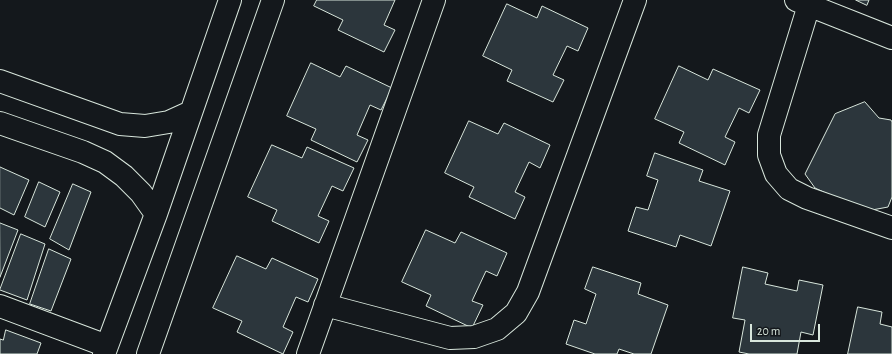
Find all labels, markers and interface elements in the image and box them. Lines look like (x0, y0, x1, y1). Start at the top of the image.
scale bar (752, 316, 822, 342)
text: 20 m (757, 325, 780, 337)

